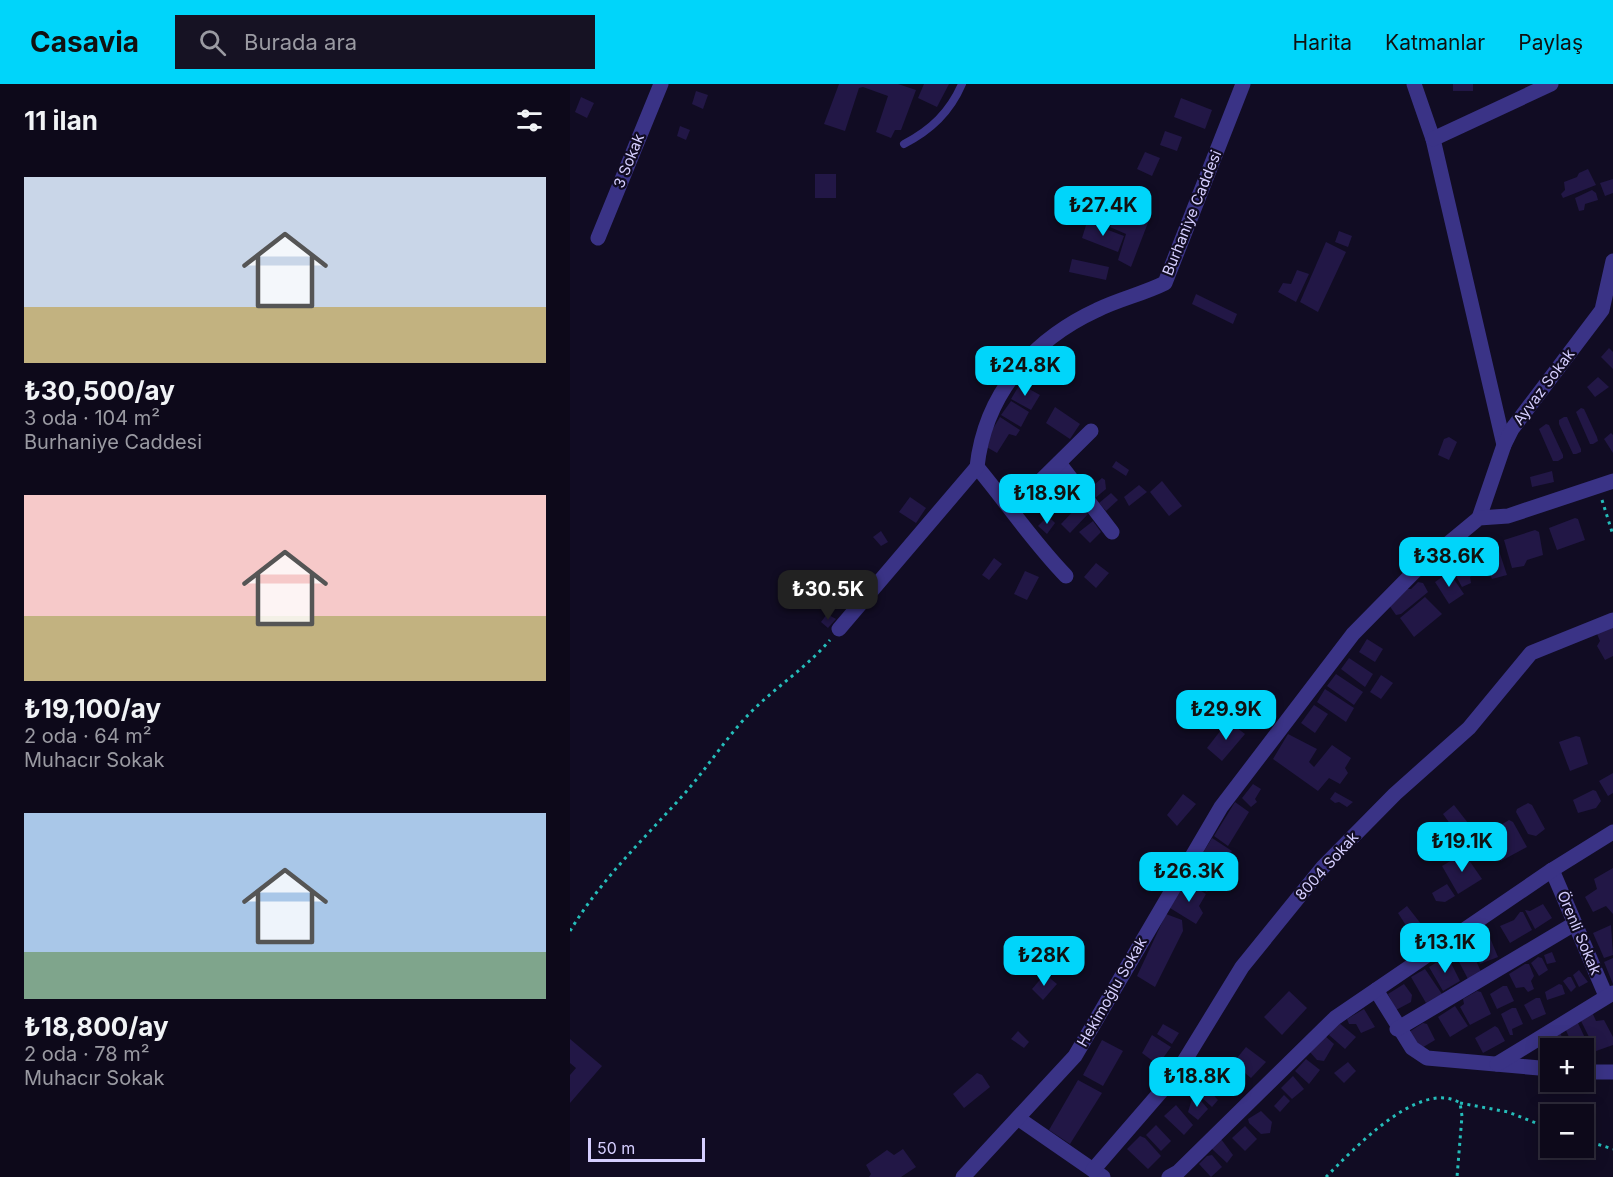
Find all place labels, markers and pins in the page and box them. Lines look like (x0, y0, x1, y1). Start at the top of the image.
pin: ₺27.4K (1054, 186, 1152, 237)
pin: ₺24.8K (976, 346, 1074, 397)
pin: ₺18.9K (998, 474, 1096, 525)
pin: ₺38.6K (1400, 537, 1498, 588)
pin: ₺30.5K (779, 570, 877, 621)
pin: ₺29.9K (1177, 690, 1275, 741)
pin: ₺19.1K (1413, 822, 1511, 873)
pin: ₺26.3K (1140, 852, 1238, 903)
pin: ₺13.1K (1396, 923, 1494, 974)
pin: ₺28K (1008, 936, 1080, 987)
pin: ₺18.8K (1148, 1057, 1246, 1108)

